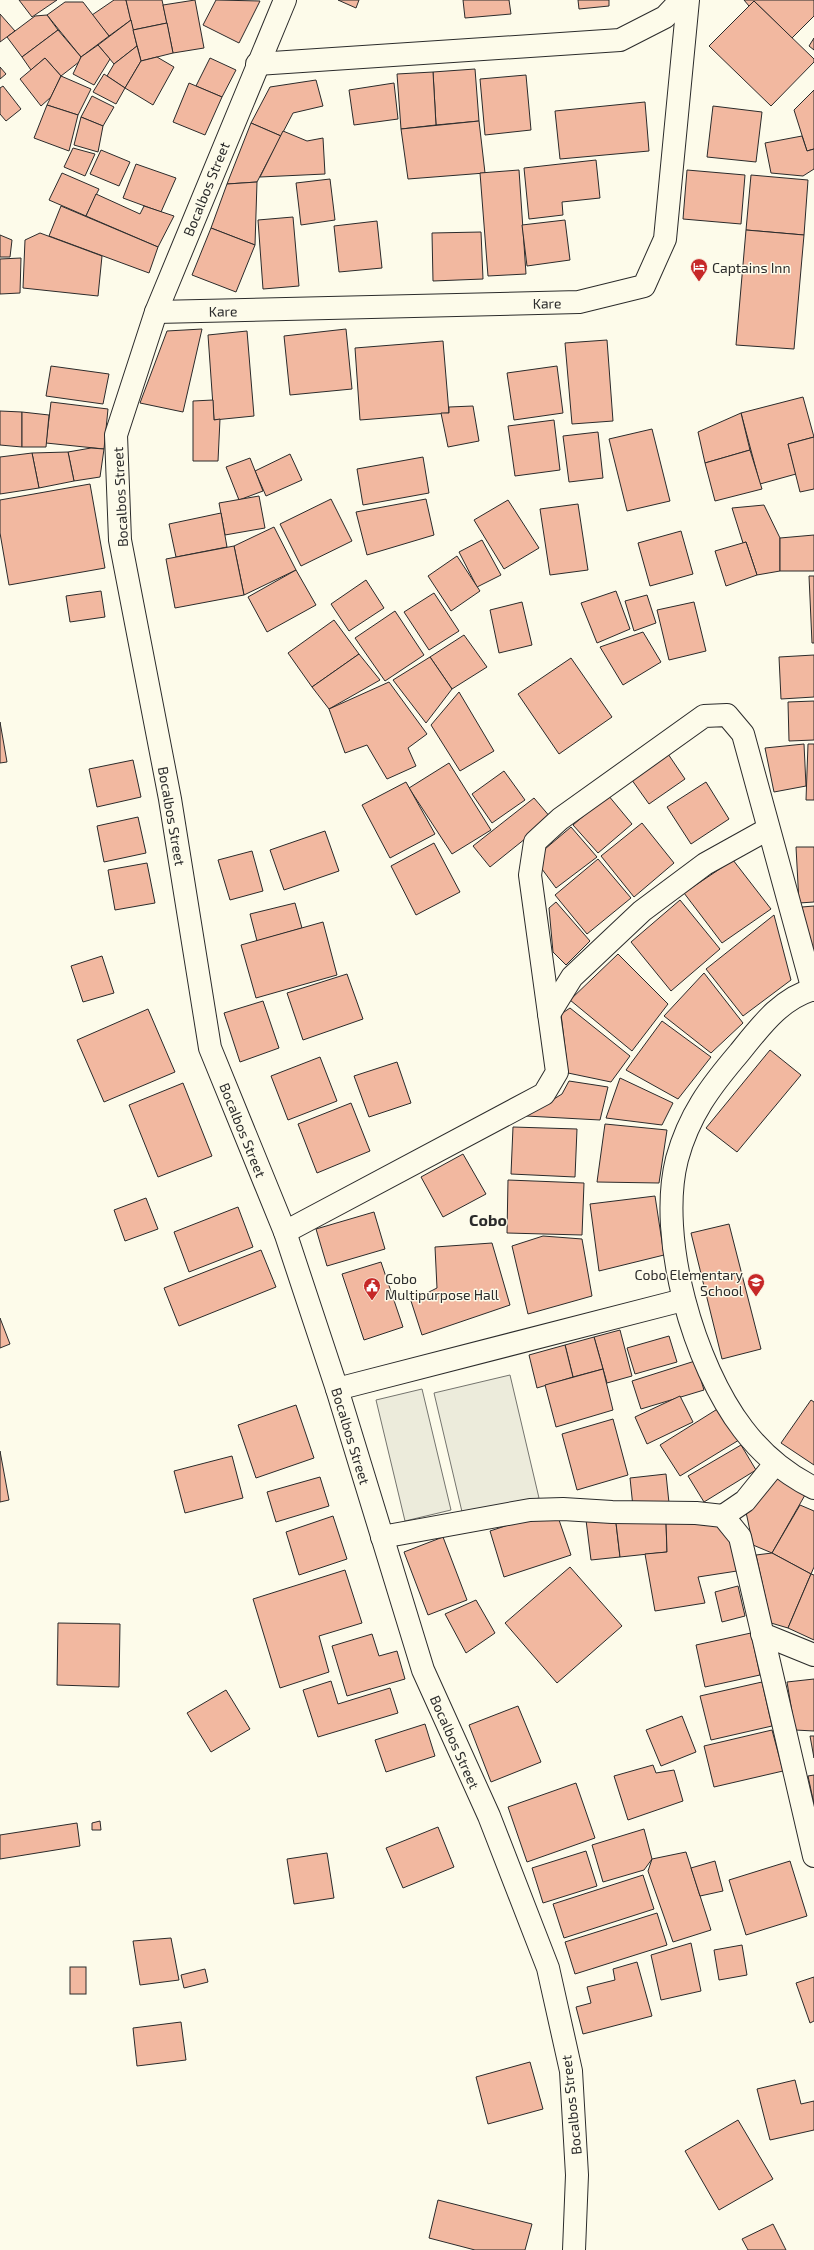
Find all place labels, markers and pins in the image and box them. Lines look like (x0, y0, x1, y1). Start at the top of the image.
hotel icon: Captains Inn (689, 257, 709, 282)
place label: Captains Inn (712, 259, 791, 276)
place label: Cobo Elementary School (635, 1266, 744, 1299)
place label: Cobo Multipurpose Hall (385, 1270, 500, 1303)
school or university icon: Cobo Elementary School (746, 1272, 766, 1297)
public building icon: Cobo Multipurpose Hall (362, 1276, 382, 1301)

